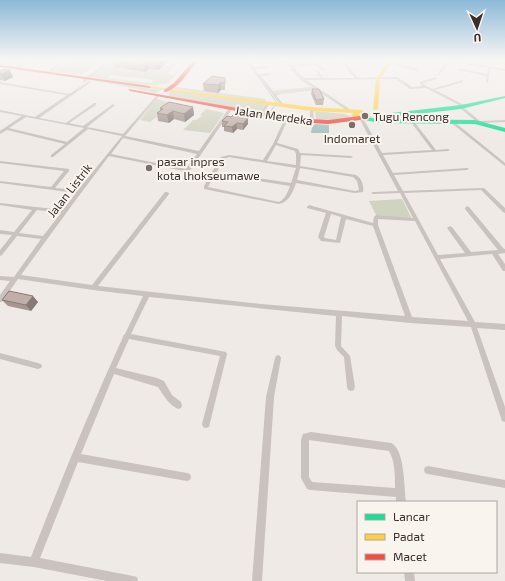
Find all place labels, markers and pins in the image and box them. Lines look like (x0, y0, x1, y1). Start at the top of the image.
place label: Tugu Rencong (373, 109, 449, 123)
marker: Tugu Rencong (360, 111, 370, 121)
marker: Indomaret (347, 120, 357, 130)
place label: Indomaret (324, 131, 381, 145)
place label: pasar inpres kota lhokseumawe (157, 154, 260, 182)
marker: pasar inpres kota lhokseumawe (144, 163, 154, 173)

